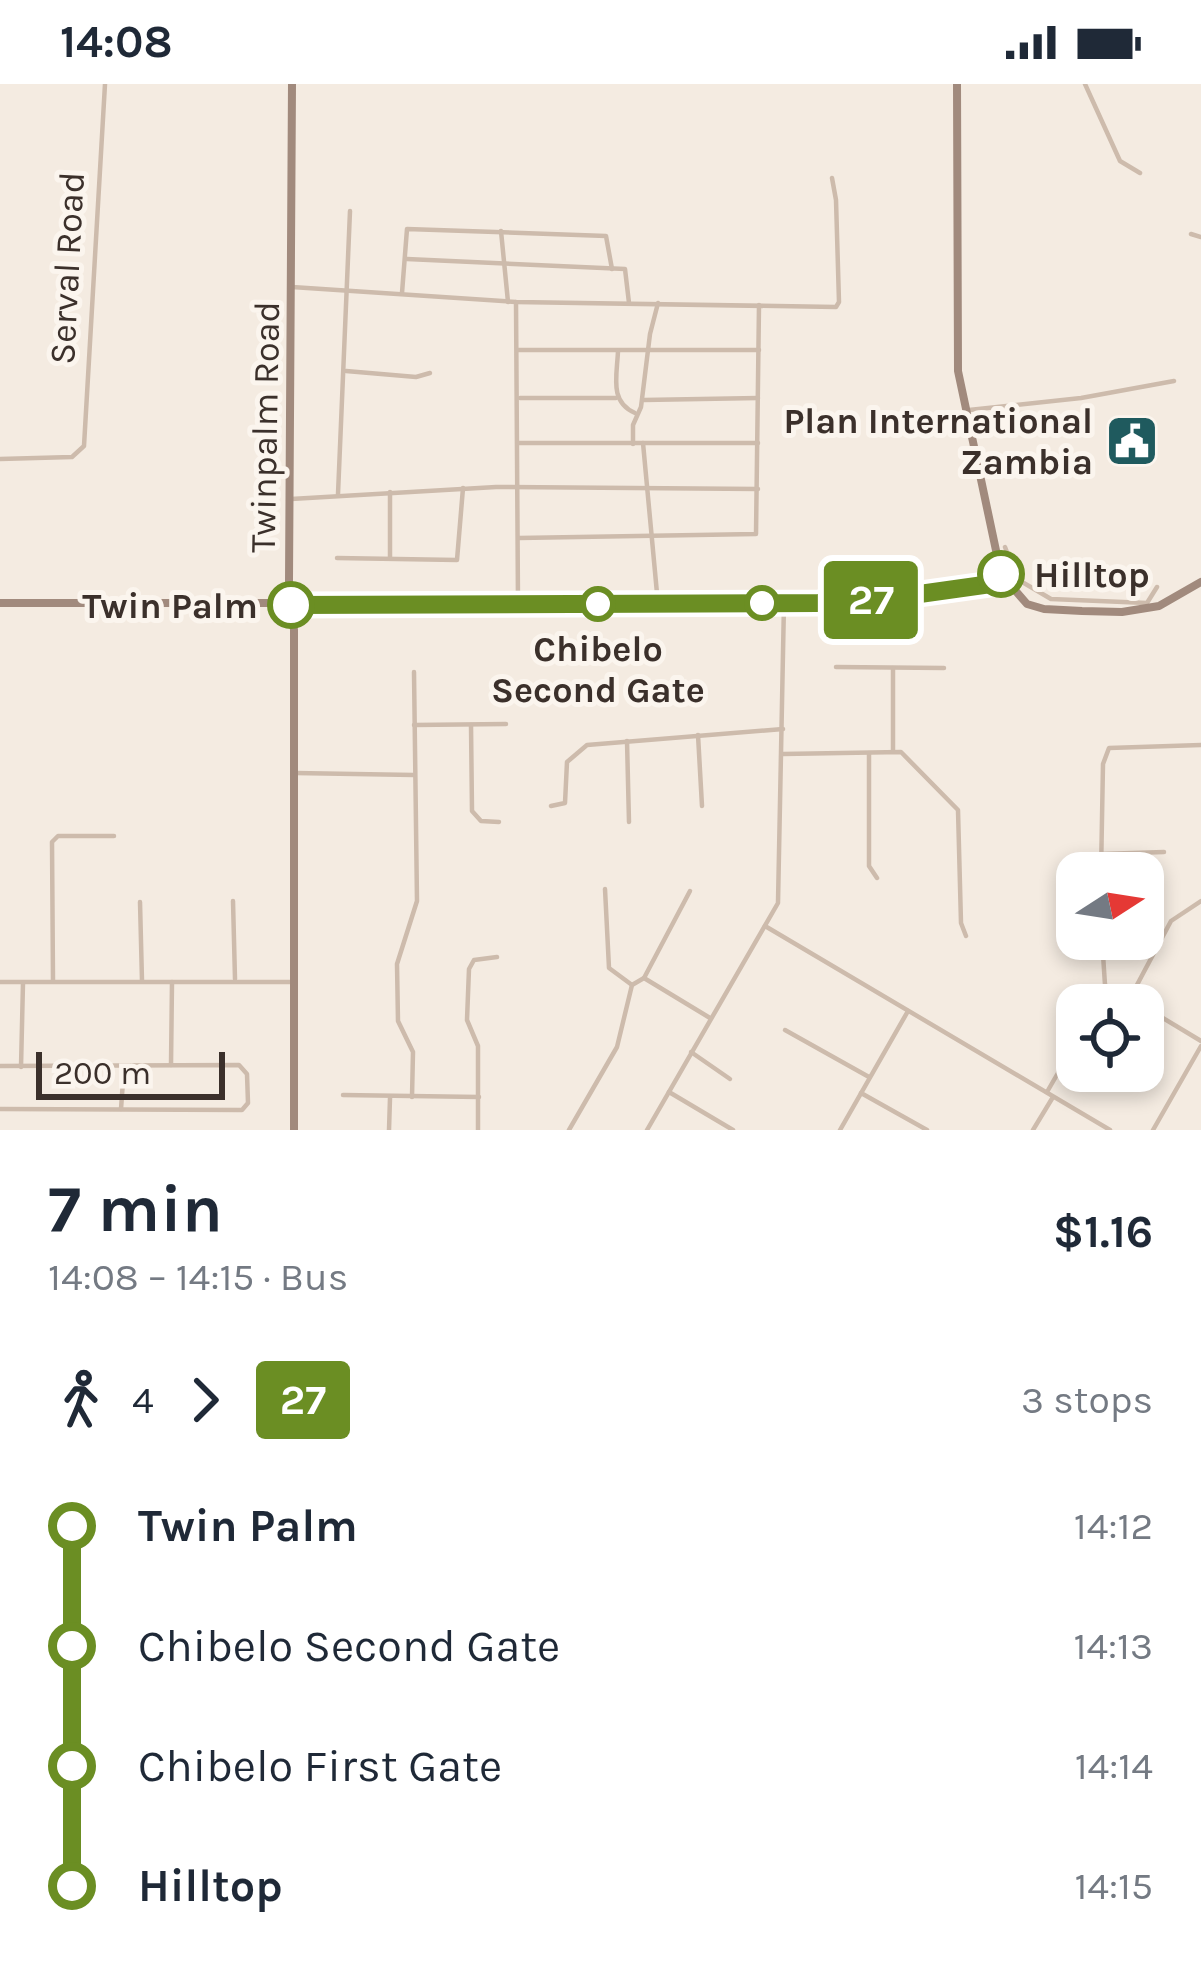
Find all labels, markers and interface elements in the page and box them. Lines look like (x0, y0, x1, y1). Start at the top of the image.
text: 14:08 (60, 16, 173, 68)
street label: Serval Road (41, 171, 93, 365)
street label: Twinpalm Road (242, 301, 288, 553)
place label: Plan International Zambia (783, 400, 1093, 483)
public building icon: Plan International Zambia (1104, 413, 1160, 469)
marker: Hilltop (979, 552, 1023, 596)
place label: Hilltop (1034, 554, 1150, 596)
line badge: 27 (817, 561, 925, 639)
text: 27 (848, 575, 894, 625)
marker: Twin Palm (269, 583, 313, 627)
place label: Twin Palm (82, 585, 258, 627)
unlabelled marker (746, 587, 778, 619)
marker: Chibelo Second Gate (582, 588, 614, 620)
place label: Chibelo Second Gate (491, 628, 705, 711)
north arrow (1056, 852, 1164, 960)
map controls (1056, 852, 1164, 1092)
button: locate (1056, 984, 1164, 1092)
scale bar (36, 1046, 225, 1099)
text: 200 m (54, 1054, 151, 1092)
text: 7 min (48, 1170, 223, 1248)
text: $1.16 (1053, 1206, 1153, 1258)
text: 14:08 – 14:15 · Bus (48, 1254, 348, 1300)
icon: walk (48, 1367, 114, 1433)
icon: forward (172, 1367, 238, 1433)
text: 27 (280, 1375, 326, 1425)
text: 4 (132, 1377, 154, 1423)
text: 3 stops (1021, 1377, 1153, 1423)
text: Twin Palm (138, 1500, 358, 1552)
text: 14:12 (1074, 1503, 1153, 1549)
text: Chibelo Second Gate (138, 1620, 560, 1672)
text: 14:13 (1073, 1623, 1153, 1669)
text: Chibelo First Gate (138, 1740, 502, 1792)
text: 14:14 (1075, 1743, 1153, 1789)
text: Hilltop (138, 1860, 283, 1912)
text: 14:15 (1074, 1863, 1153, 1909)

